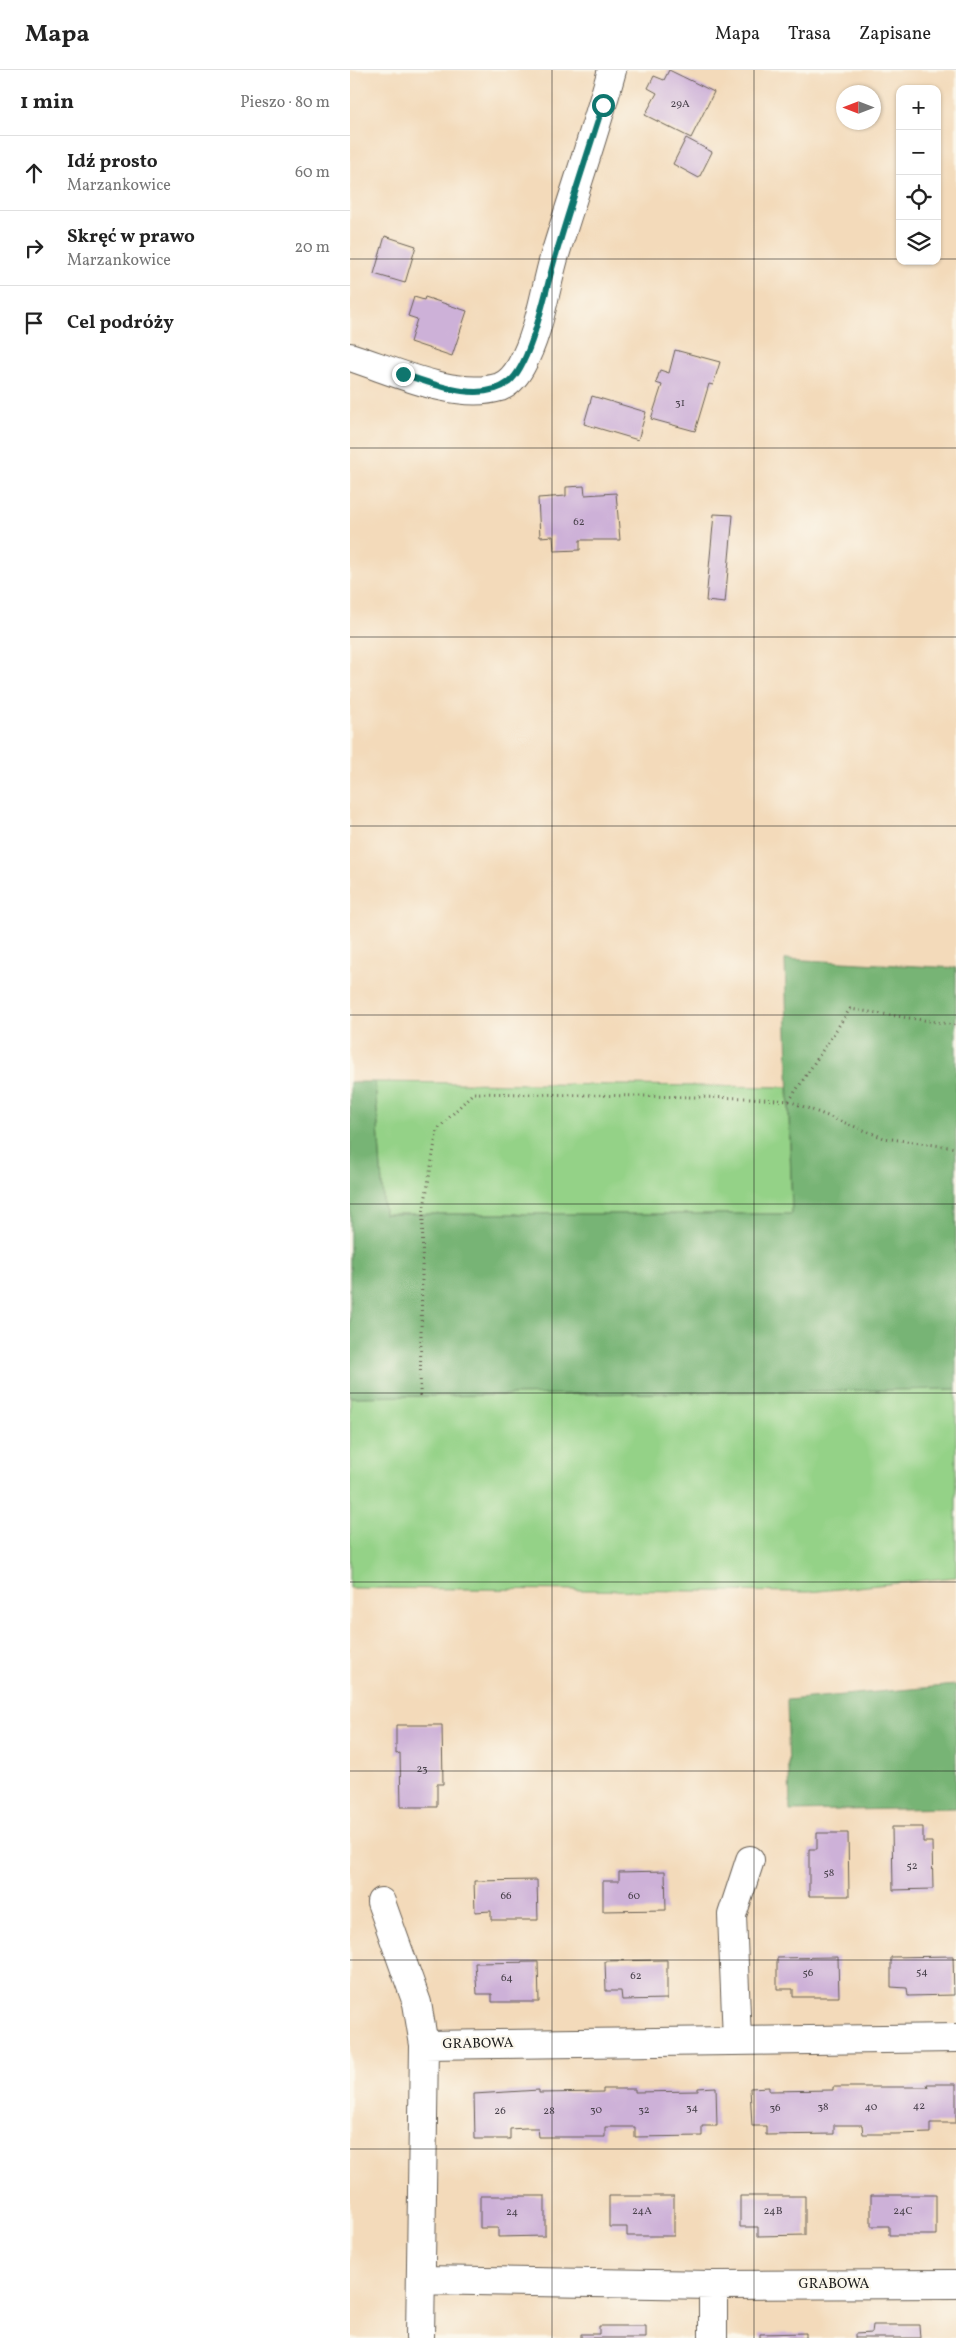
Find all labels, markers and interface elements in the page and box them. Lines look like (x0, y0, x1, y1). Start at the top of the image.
text: Mapa (25, 18, 90, 52)
text: Mapa (715, 22, 760, 47)
text: Trasa (788, 22, 831, 47)
text: Zapisane (859, 22, 931, 47)
north arrow (836, 85, 881, 130)
map controls (896, 85, 941, 265)
button: + (896, 85, 941, 130)
text: 1 min (20, 88, 74, 117)
text: Pieszo · 80 m (240, 92, 330, 114)
route start (592, 94, 615, 117)
house number: 29A (670, 97, 690, 112)
button: − (896, 130, 941, 175)
text: Idź prosto (67, 149, 158, 175)
icon: ahead (20, 159, 48, 187)
text: 60 m (295, 162, 330, 184)
text: Marzankowice (67, 175, 171, 197)
button: locate (896, 175, 941, 220)
button: layers (896, 220, 941, 265)
text: Skręć w prawo (67, 224, 195, 250)
icon: right (20, 234, 48, 262)
text: 20 m (295, 237, 330, 259)
text: Marzankowice (67, 250, 171, 272)
icon: arrive (20, 309, 48, 337)
text: Cel podróży (67, 310, 174, 336)
route end (392, 363, 415, 386)
house number: 31 (675, 396, 685, 411)
house number: 62 (573, 515, 585, 530)
house number: 23 (416, 1762, 428, 1777)
house number: 52 (906, 1859, 918, 1874)
house number: 58 (824, 1866, 835, 1881)
house number: 66 (500, 1889, 512, 1904)
house number: 60 (628, 1889, 640, 1904)
house number: 54 (916, 1965, 928, 1980)
house number: 56 (803, 1966, 814, 1981)
house number: 62 (630, 1969, 642, 1984)
house number: 64 (501, 1971, 513, 1986)
street label: GRABOWA (442, 2034, 514, 2054)
house number: 42 (913, 2099, 925, 2114)
house number: 38 (817, 2100, 829, 2115)
house number: 40 (865, 2100, 878, 2115)
house number: 34 (686, 2101, 699, 2116)
house number: 36 (769, 2101, 781, 2116)
house number: 30 (590, 2103, 602, 2118)
house number: 32 (638, 2103, 650, 2118)
house number: 26 (494, 2104, 506, 2119)
house number: 28 (543, 2104, 555, 2119)
house number: 24A (632, 2204, 652, 2219)
house number: 24B (764, 2204, 783, 2219)
house number: 24C (893, 2204, 913, 2219)
house number: 24 (506, 2205, 518, 2220)
street label: GRABOWA (799, 2275, 870, 2294)

